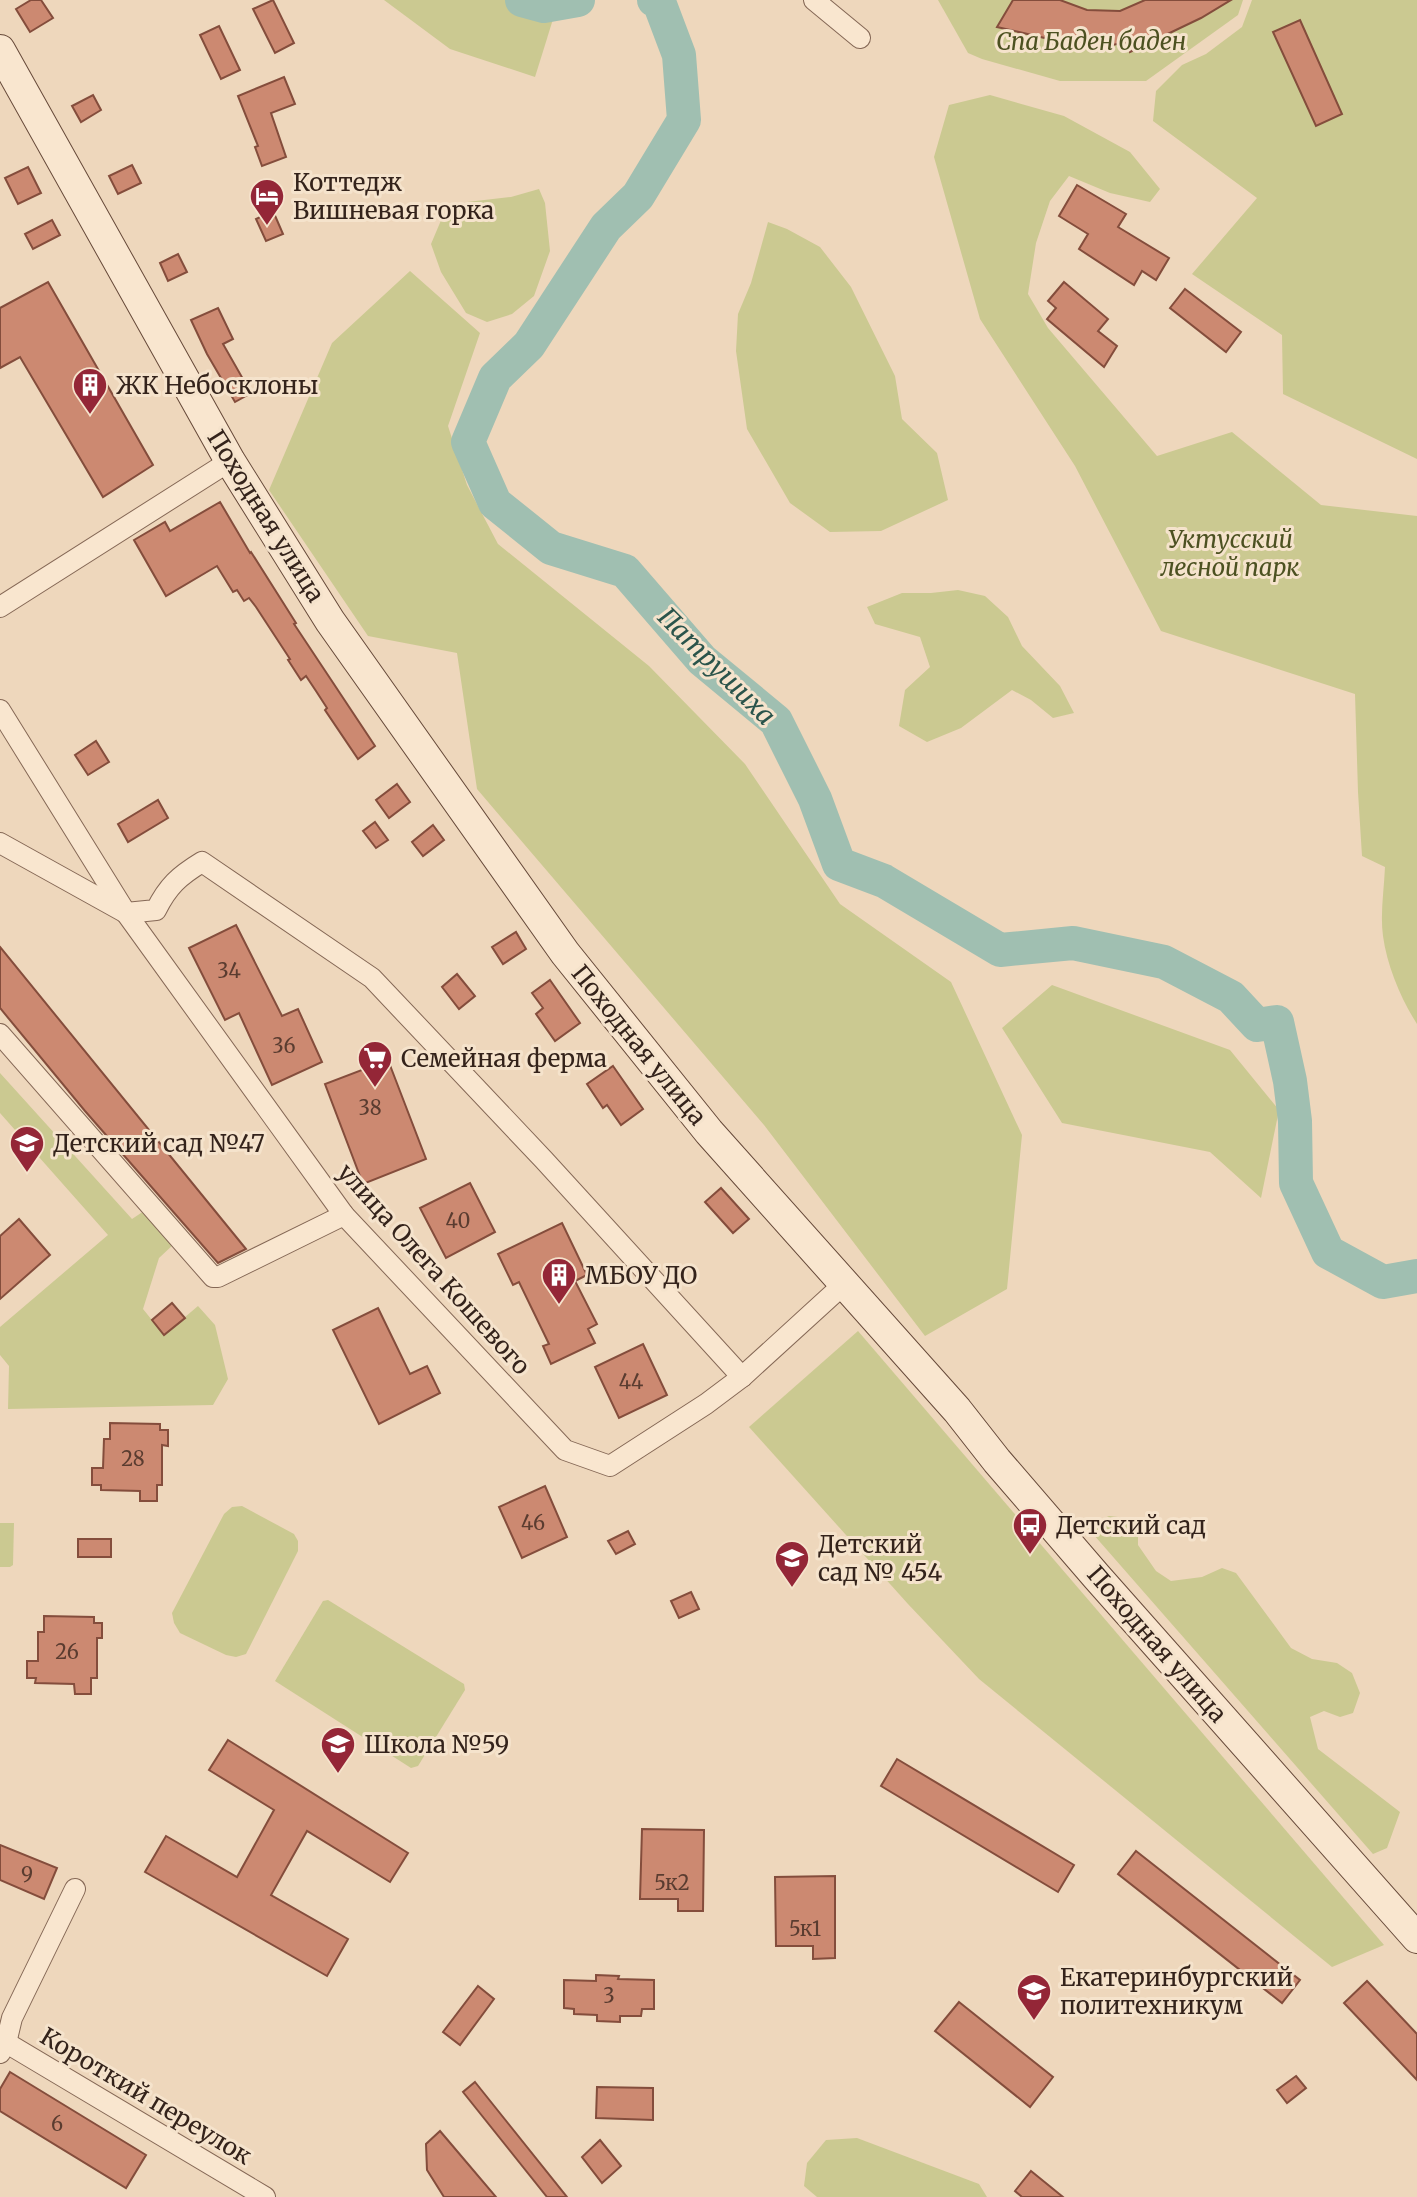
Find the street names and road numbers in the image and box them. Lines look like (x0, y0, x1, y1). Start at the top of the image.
street label: Походная улица (201, 424, 332, 608)
street label: Походная улица (565, 959, 713, 1132)
street label: улица Олега Кошевого (331, 1157, 537, 1381)
street label: Походная улица (1081, 1559, 1234, 1729)
street label: Короткий переулок (35, 2021, 257, 2171)

